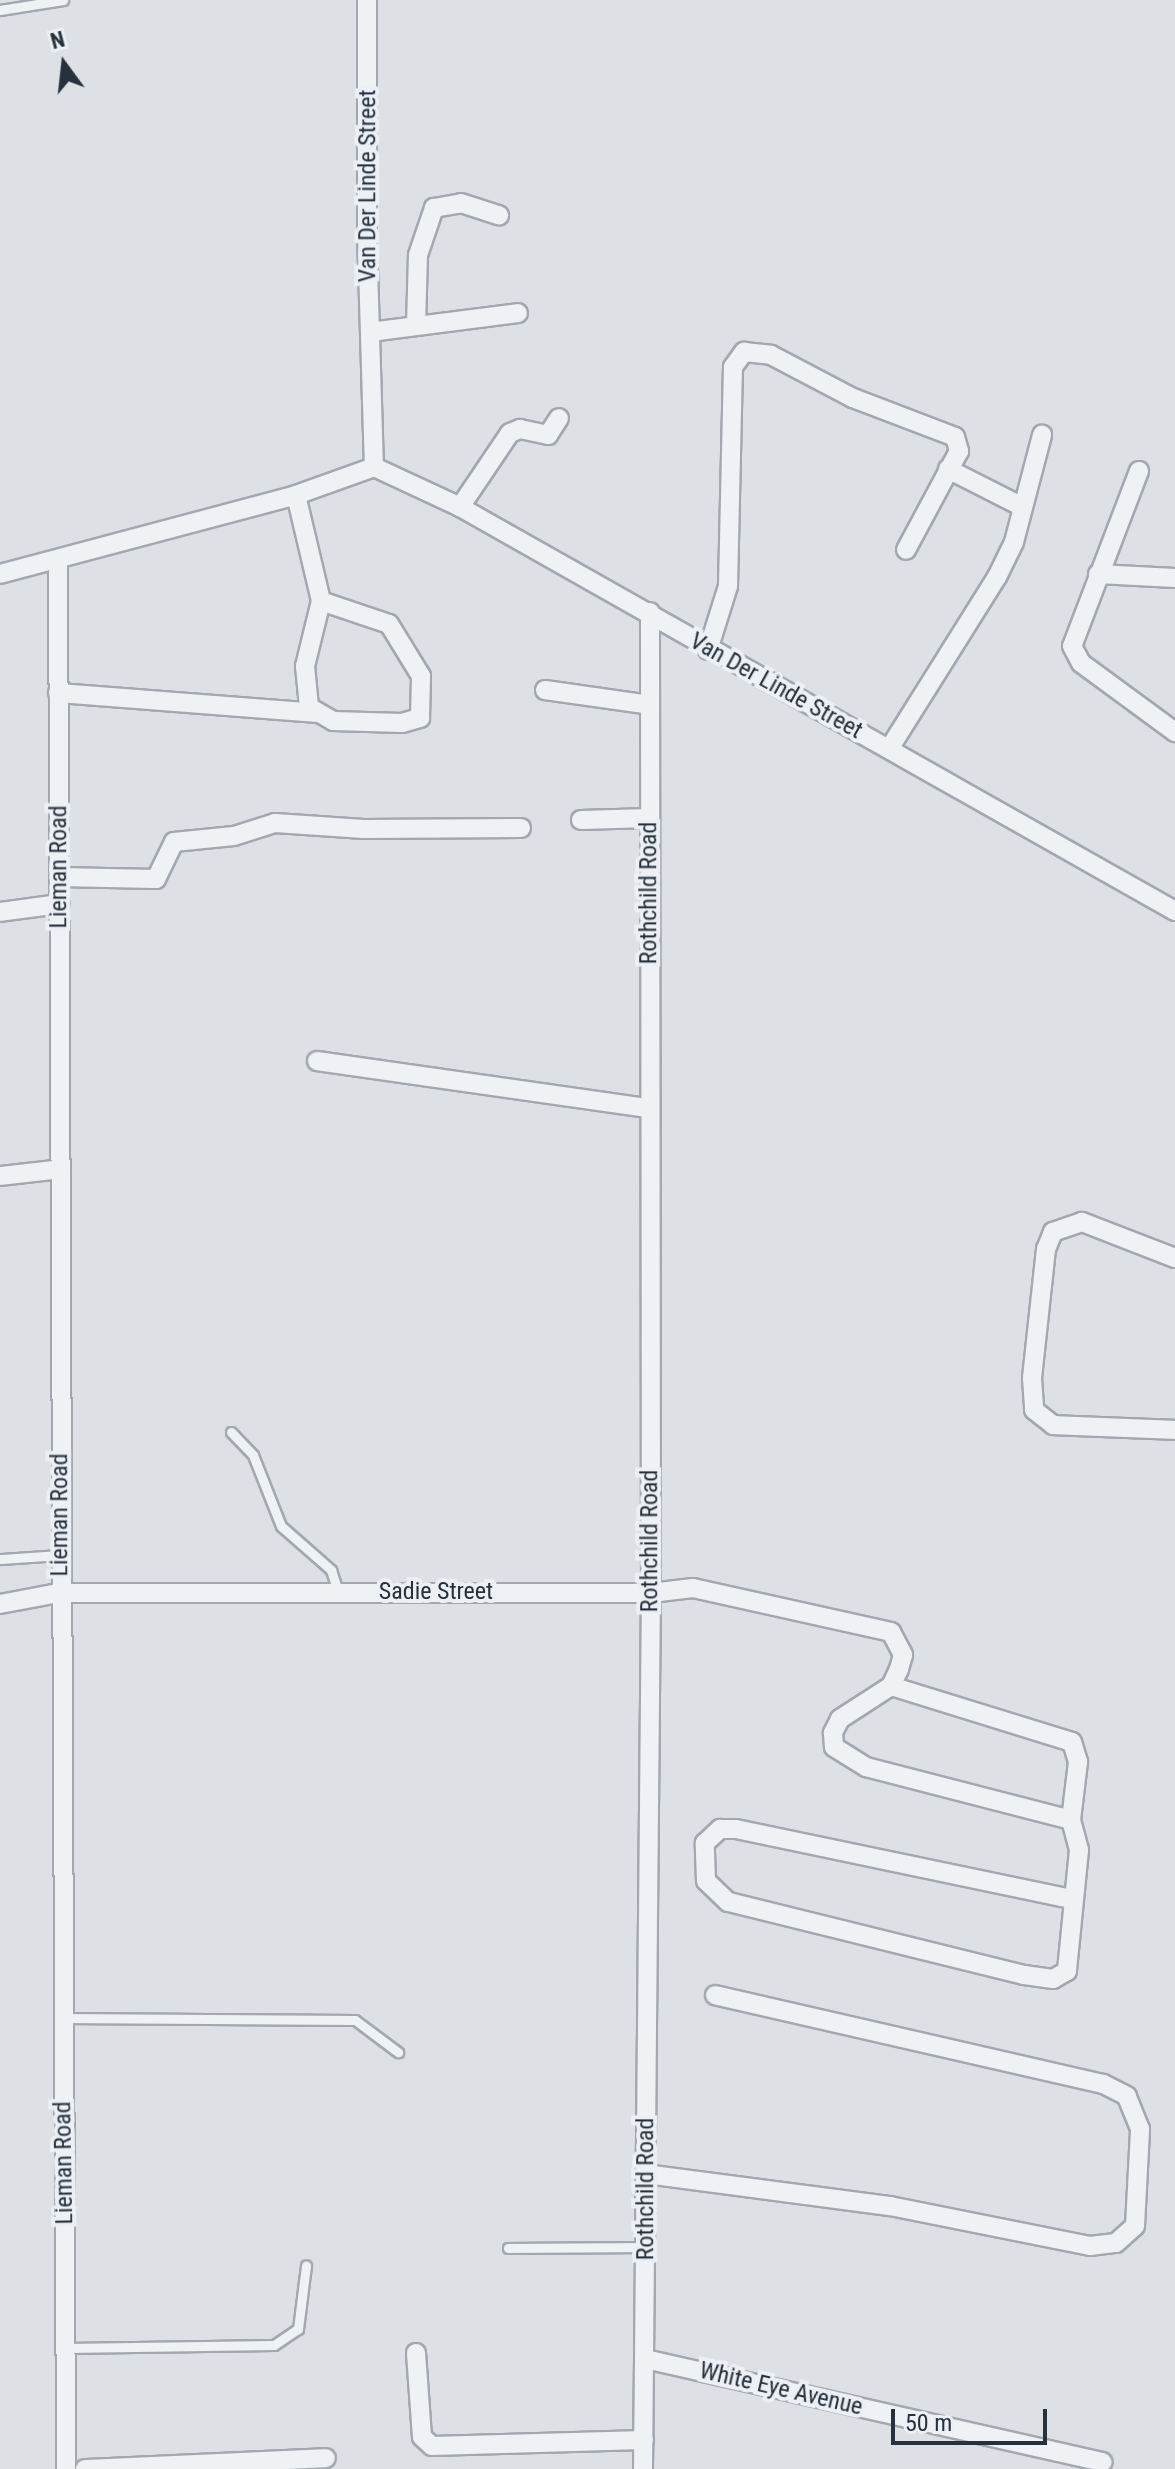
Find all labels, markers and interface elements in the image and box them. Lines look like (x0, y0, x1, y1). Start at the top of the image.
north arrow (24, 24, 104, 104)
text: N (48, 27, 67, 54)
street label: Van Der Linde Street (354, 90, 382, 282)
street label: Van Der Linde Street (685, 627, 867, 745)
street label: Lieman Road (45, 805, 73, 929)
street label: Rothchild Road (635, 822, 663, 964)
street label: Lieman Road (46, 1453, 74, 1577)
street label: Rothchild Road (636, 1470, 664, 1612)
street label: Sadie Street (379, 1578, 493, 1606)
street label: Lieman Road (49, 2101, 79, 2225)
street label: Rothchild Road (632, 2118, 660, 2260)
street label: White Eye Avenue (697, 2356, 865, 2422)
scale bar (895, 2393, 1051, 2443)
text: 50 m (905, 2409, 952, 2437)

